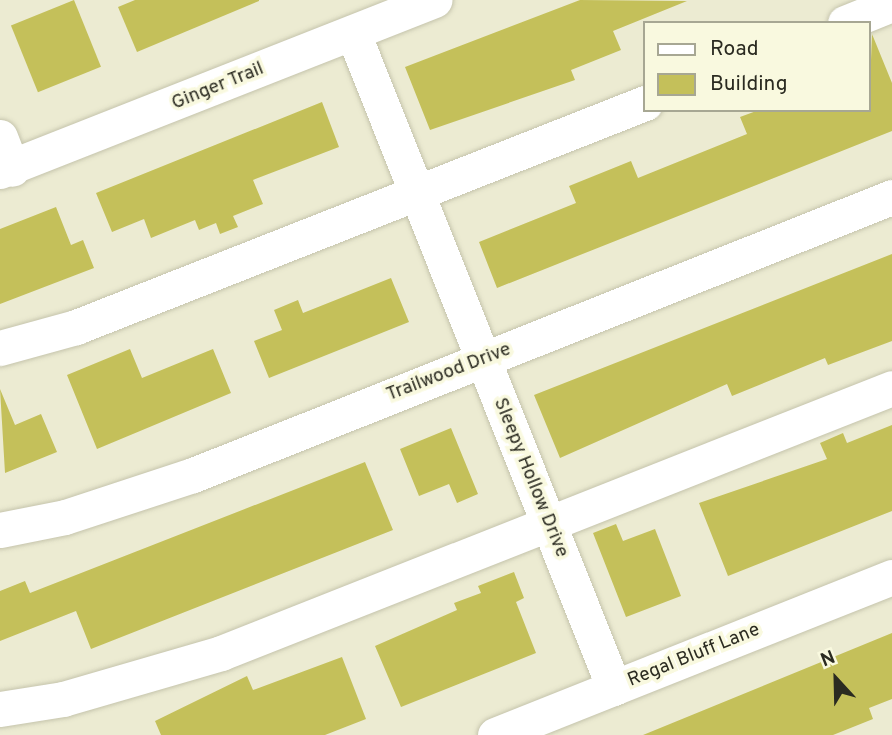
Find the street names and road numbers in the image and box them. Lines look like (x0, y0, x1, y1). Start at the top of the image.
street label: Ginger Trail (168, 58, 268, 116)
street label: Trailwood Drive (383, 339, 515, 407)
street label: Sleepy Hollow Drive (488, 395, 572, 561)
street label: Regal Bluff Lane (625, 619, 763, 693)

